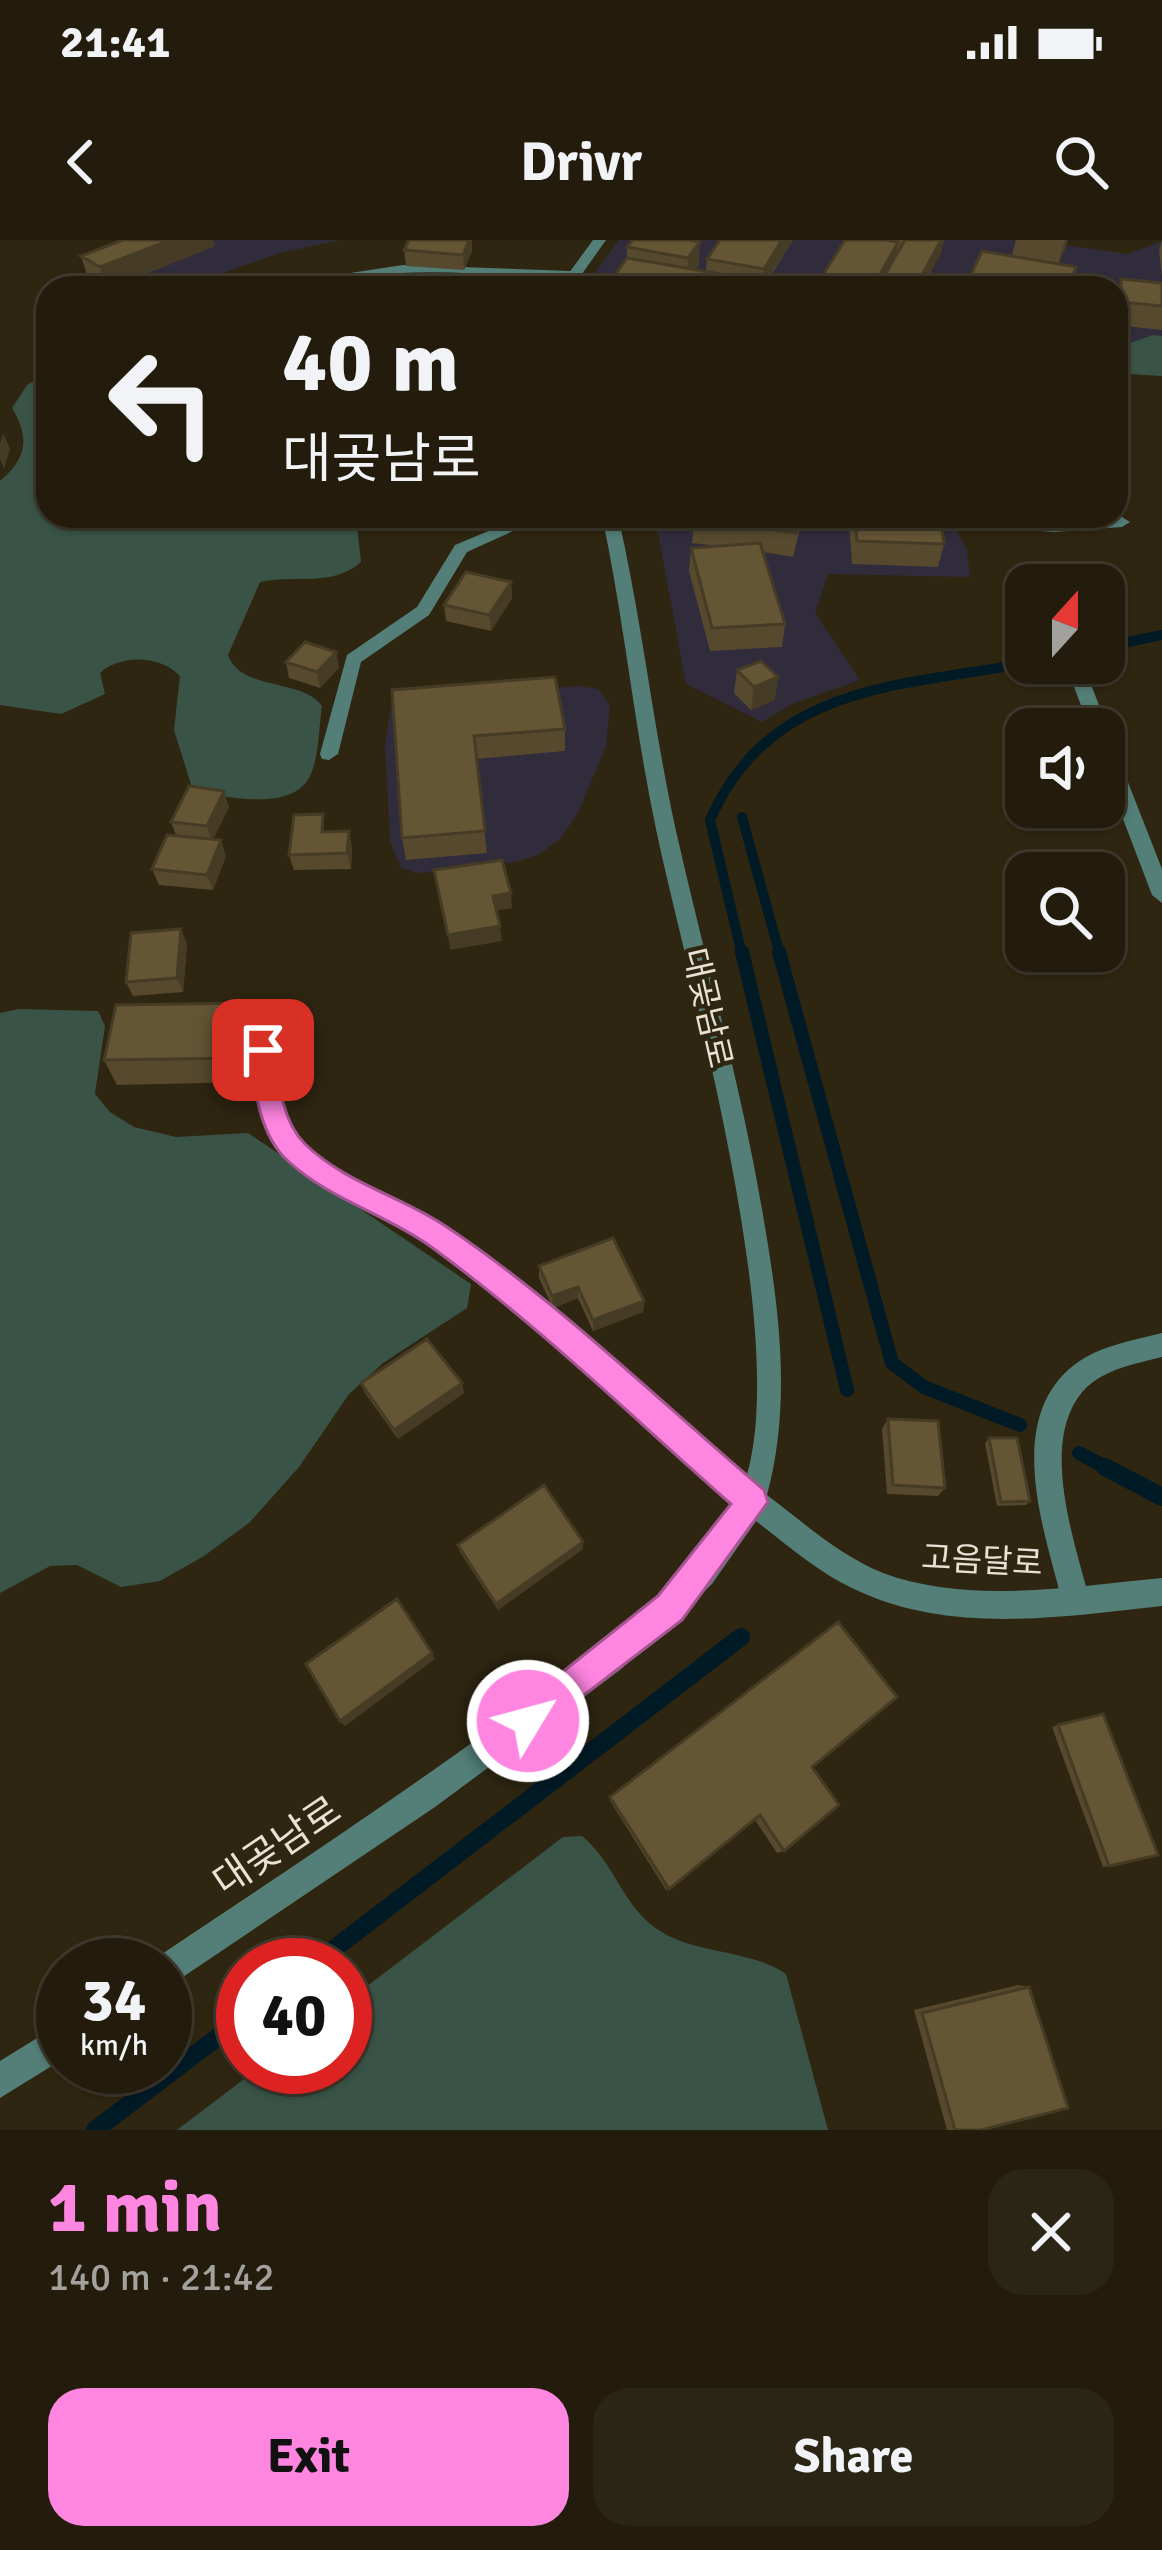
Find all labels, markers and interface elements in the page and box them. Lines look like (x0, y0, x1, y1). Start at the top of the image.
text: 21:41 (60, 15, 170, 70)
icon: back (48, 129, 114, 195)
text: Drivr (520, 129, 642, 196)
icon: search (1048, 129, 1114, 195)
text: 40 m (282, 311, 459, 415)
icon: left (84, 324, 240, 480)
text: 대곶남로 (282, 426, 481, 493)
north arrow (1005, 564, 1125, 684)
map controls (1005, 564, 1125, 972)
button: sound (1005, 708, 1125, 828)
button: search (1005, 852, 1125, 972)
street label: 대곶남로 (673, 944, 741, 1072)
pin (212, 999, 314, 1101)
icon: arrive (230, 1017, 296, 1083)
street label: 고음달로 (920, 1537, 1044, 1585)
position arrow (465, 1658, 591, 1784)
street label: 대곶남로 (204, 1786, 350, 1906)
speed limit sign: 40 (216, 1938, 372, 2094)
text: 34 (82, 1964, 146, 2038)
text: km/h (80, 2027, 148, 2064)
text: 1 min (48, 2163, 222, 2252)
button: close (988, 2169, 1114, 2295)
text: 140 m · 21:42 (48, 2253, 275, 2301)
button: Exit (48, 2388, 569, 2526)
button: Share (593, 2388, 1114, 2526)

